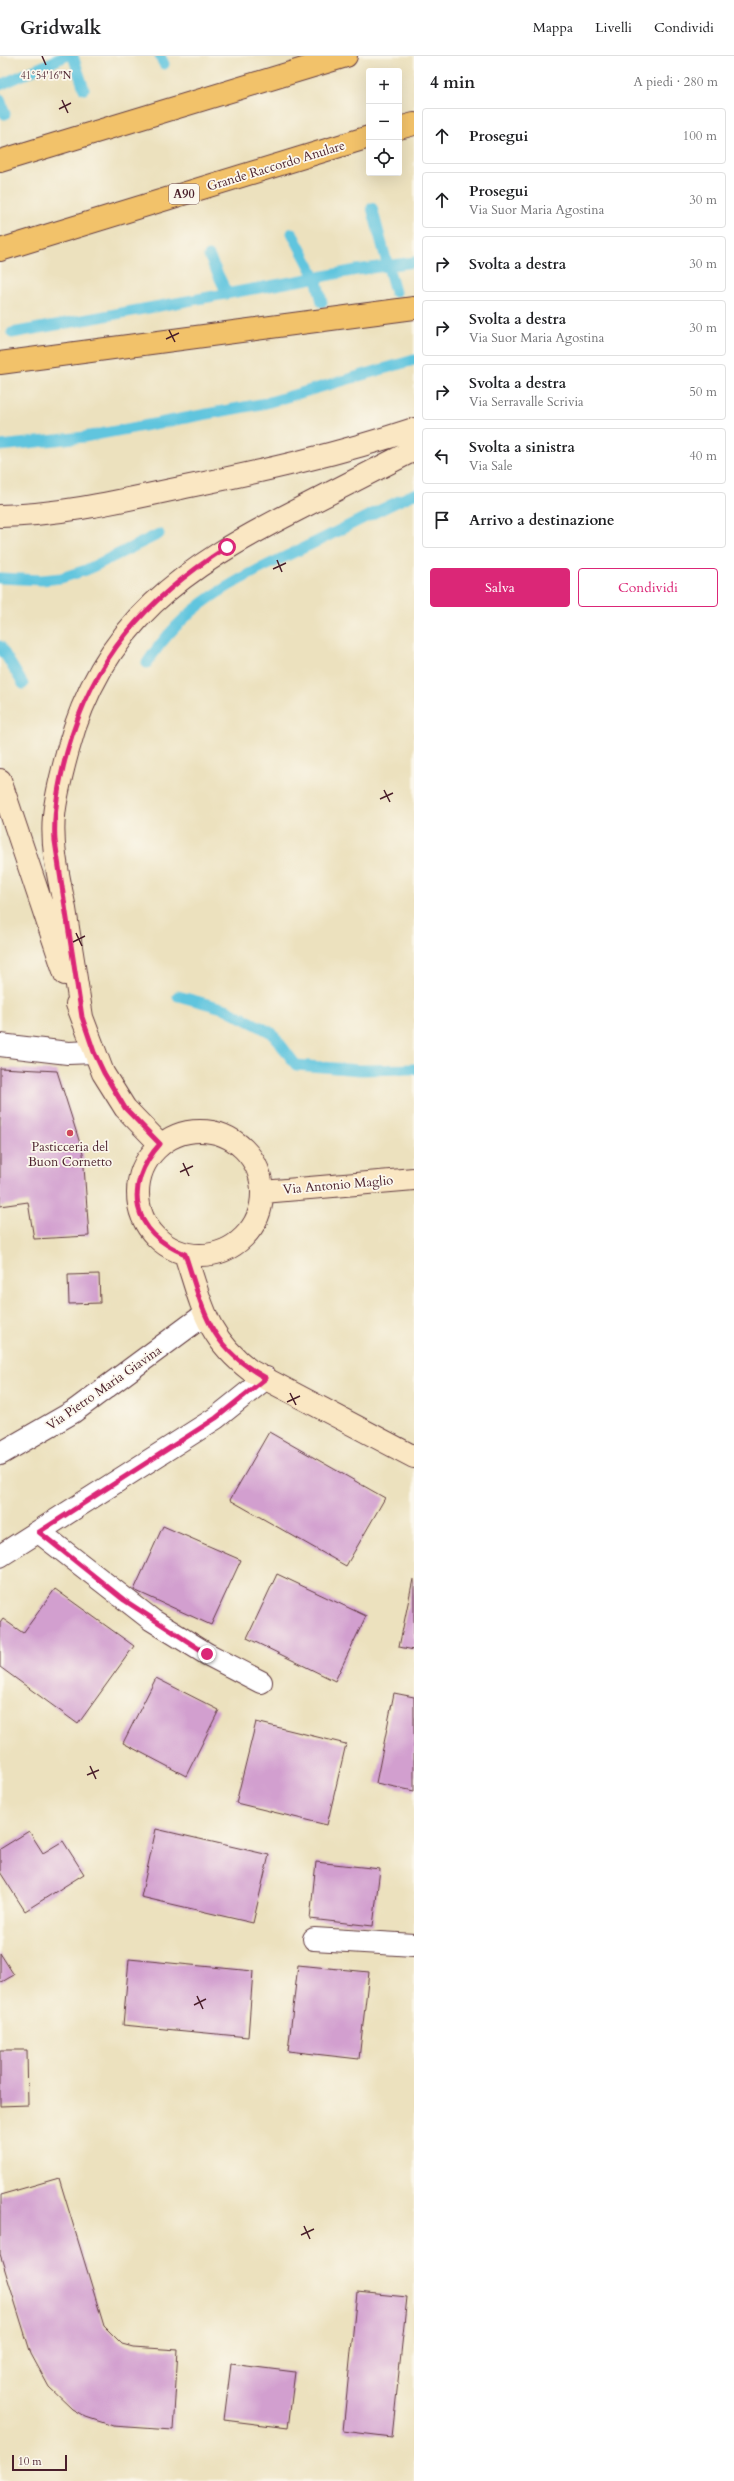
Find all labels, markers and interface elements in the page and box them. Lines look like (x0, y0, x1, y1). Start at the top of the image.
text: Gridwalk (20, 15, 101, 41)
text: Mappa (533, 18, 573, 37)
text: Livelli (595, 18, 632, 37)
text: Condividi (654, 18, 714, 37)
map controls (366, 68, 402, 176)
button: + (366, 68, 402, 104)
text: 41°54'16"N (21, 69, 72, 83)
text: 4 min (430, 71, 475, 94)
text: A piedi · 280 m (633, 73, 718, 91)
button: − (366, 104, 402, 140)
icon: ahead (431, 125, 453, 147)
text: Prosegui (469, 126, 528, 146)
text: 100 m (683, 127, 717, 145)
street label: Grande Raccordo Anulare (205, 136, 347, 196)
button: locate (366, 140, 402, 176)
text: Prosegui (469, 181, 528, 201)
road number: A90 (169, 184, 199, 204)
icon: ahead (431, 189, 453, 211)
text: 30 m (689, 191, 717, 209)
text: Via Suor Maria Agostina (469, 201, 604, 219)
icon: right (431, 253, 453, 275)
text: Svolta a destra (469, 254, 566, 274)
text: 30 m (689, 255, 717, 273)
text: Svolta a destra (469, 309, 566, 329)
icon: right (431, 317, 453, 339)
text: 30 m (689, 319, 717, 337)
text: Via Suor Maria Agostina (469, 329, 604, 347)
text: Svolta a destra (469, 373, 566, 393)
icon: right (431, 381, 453, 403)
text: 50 m (689, 383, 717, 401)
text: Via Serravalle Scrivia (469, 393, 584, 411)
text: Svolta a sinistra (469, 437, 575, 457)
icon: left (431, 445, 453, 467)
text: 40 m (689, 447, 717, 465)
text: Via Sale (469, 457, 513, 475)
icon: arrive (431, 509, 453, 531)
text: Arrivo a destinazione (469, 510, 615, 530)
route start (218, 538, 236, 556)
button: Salva (430, 568, 570, 607)
button: Condividi (578, 568, 718, 607)
marker: Pasticceria del Buon Cornetto (65, 1128, 75, 1138)
place label: Pasticceria del Buon Cornetto (28, 1138, 112, 1171)
street label: Via Antonio Maglio (282, 1171, 394, 1199)
street label: Via Pietro Maria Giavina (43, 1341, 166, 1435)
route end (198, 1645, 216, 1663)
scale bar (12, 2453, 67, 2472)
text: 10 m (18, 2454, 42, 2469)

